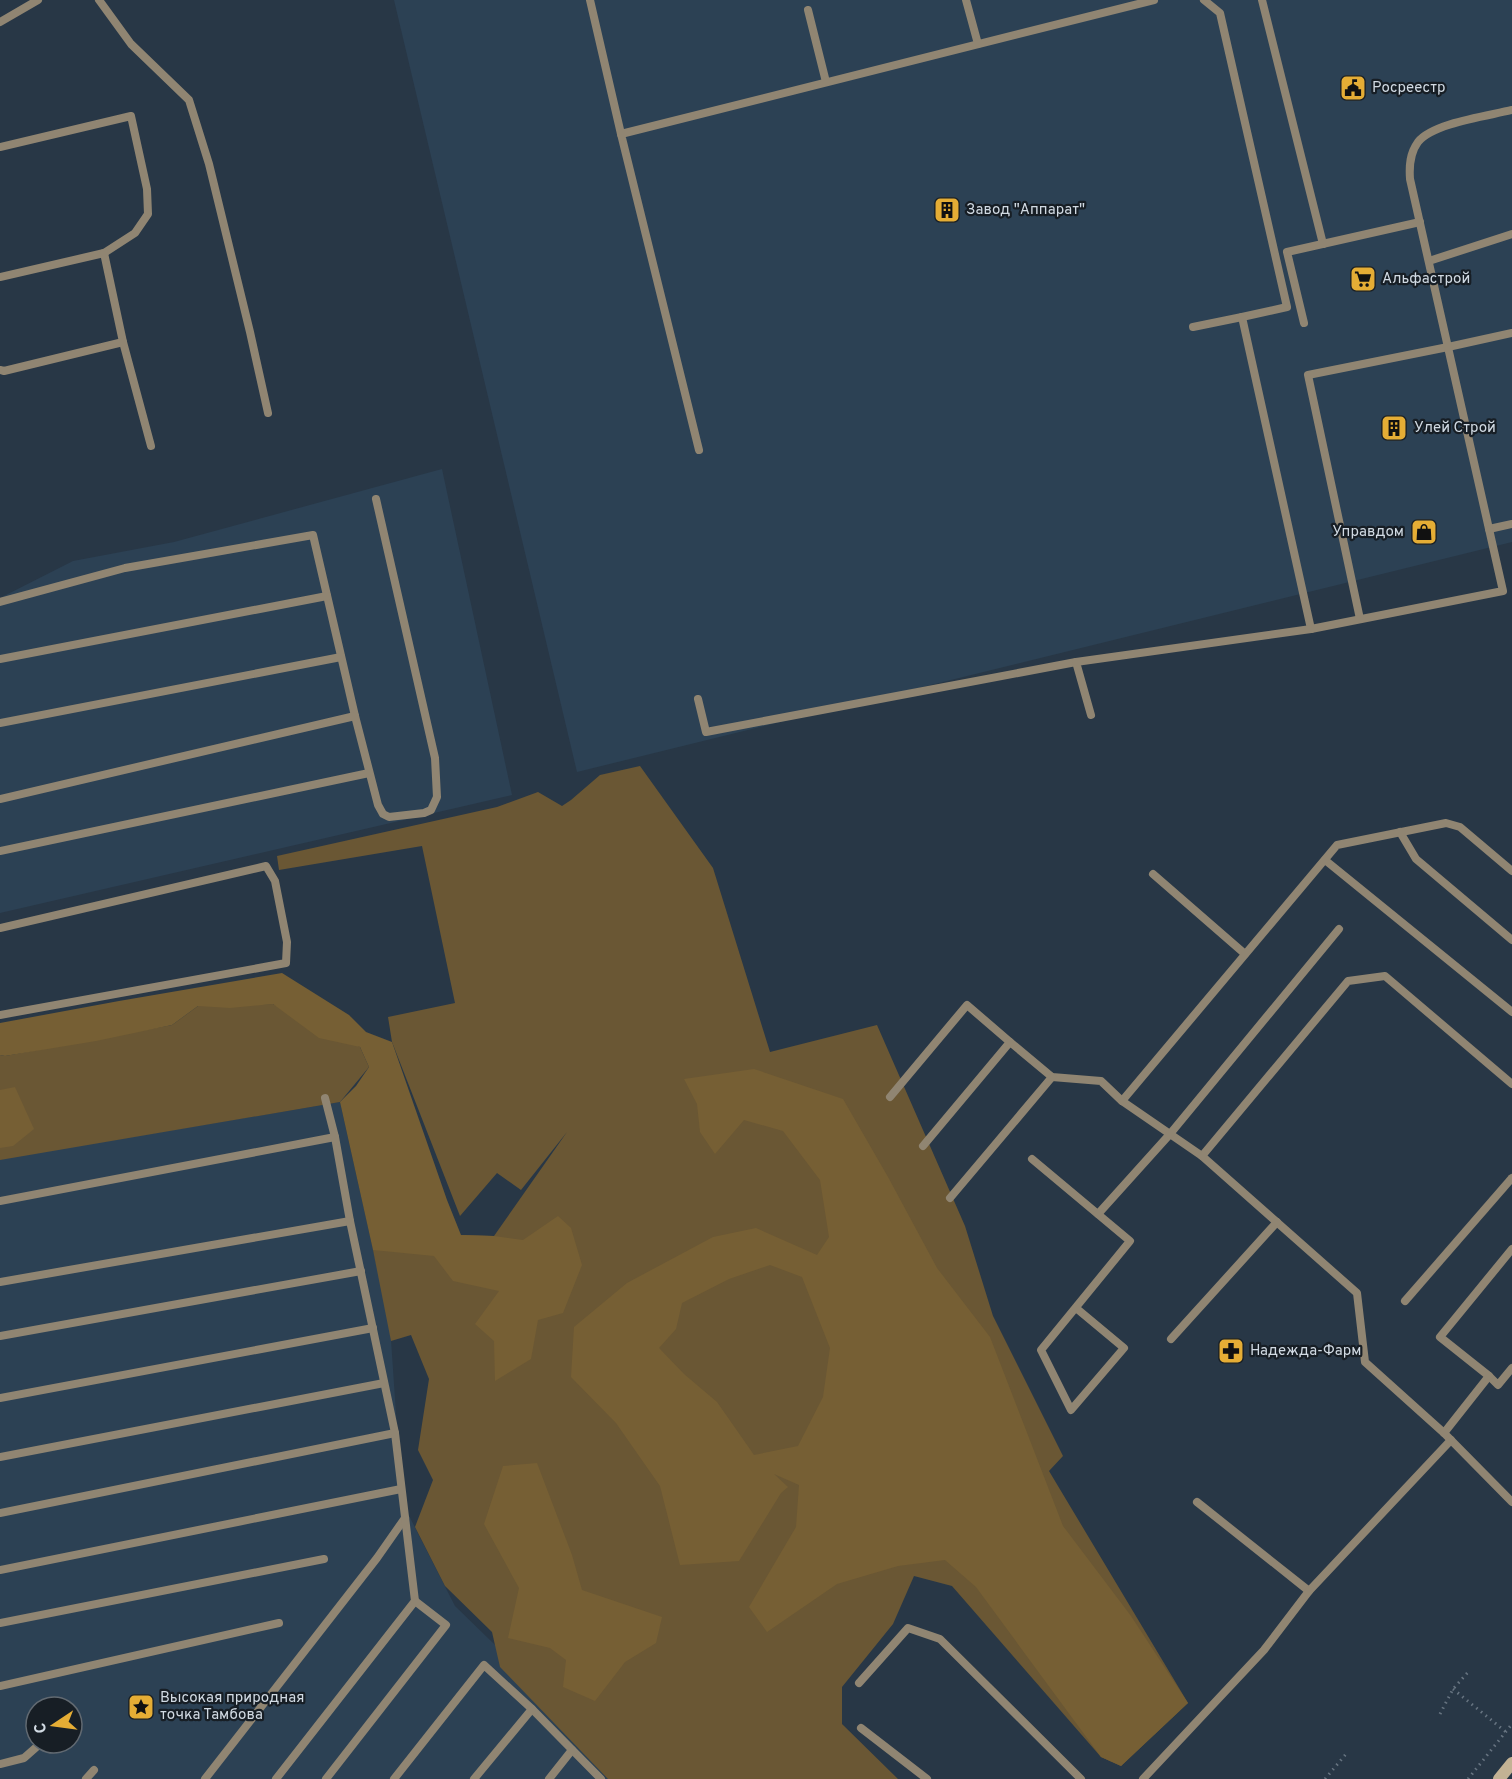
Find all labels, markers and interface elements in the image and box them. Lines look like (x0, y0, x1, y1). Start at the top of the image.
public building icon: Росреестр (1338, 73, 1368, 103)
place label: Росреестр (1372, 79, 1446, 98)
building icon: Завод "Аппарат" (932, 195, 962, 225)
place label: Завод "Аппарат" (966, 201, 1085, 220)
supermarket icon: Альфастрой (1348, 264, 1378, 294)
place label: Альфастрой (1382, 270, 1470, 289)
building icon: Улей Строй (1379, 413, 1409, 443)
place label: Улей Строй (1414, 419, 1496, 438)
shop icon: Управдом (1409, 517, 1439, 547)
place label: Управдом (1332, 523, 1404, 542)
pharmacy icon: Надежда-Фарм (1216, 1336, 1246, 1366)
place label: Надежда-Фарм (1250, 1342, 1361, 1361)
place label: Высокая природная точка Тамбова (160, 1689, 305, 1725)
place icon: Высокая природная точка Тамбова (126, 1692, 156, 1722)
north arrow (24, 1695, 84, 1755)
text: С (30, 1721, 52, 1735)

